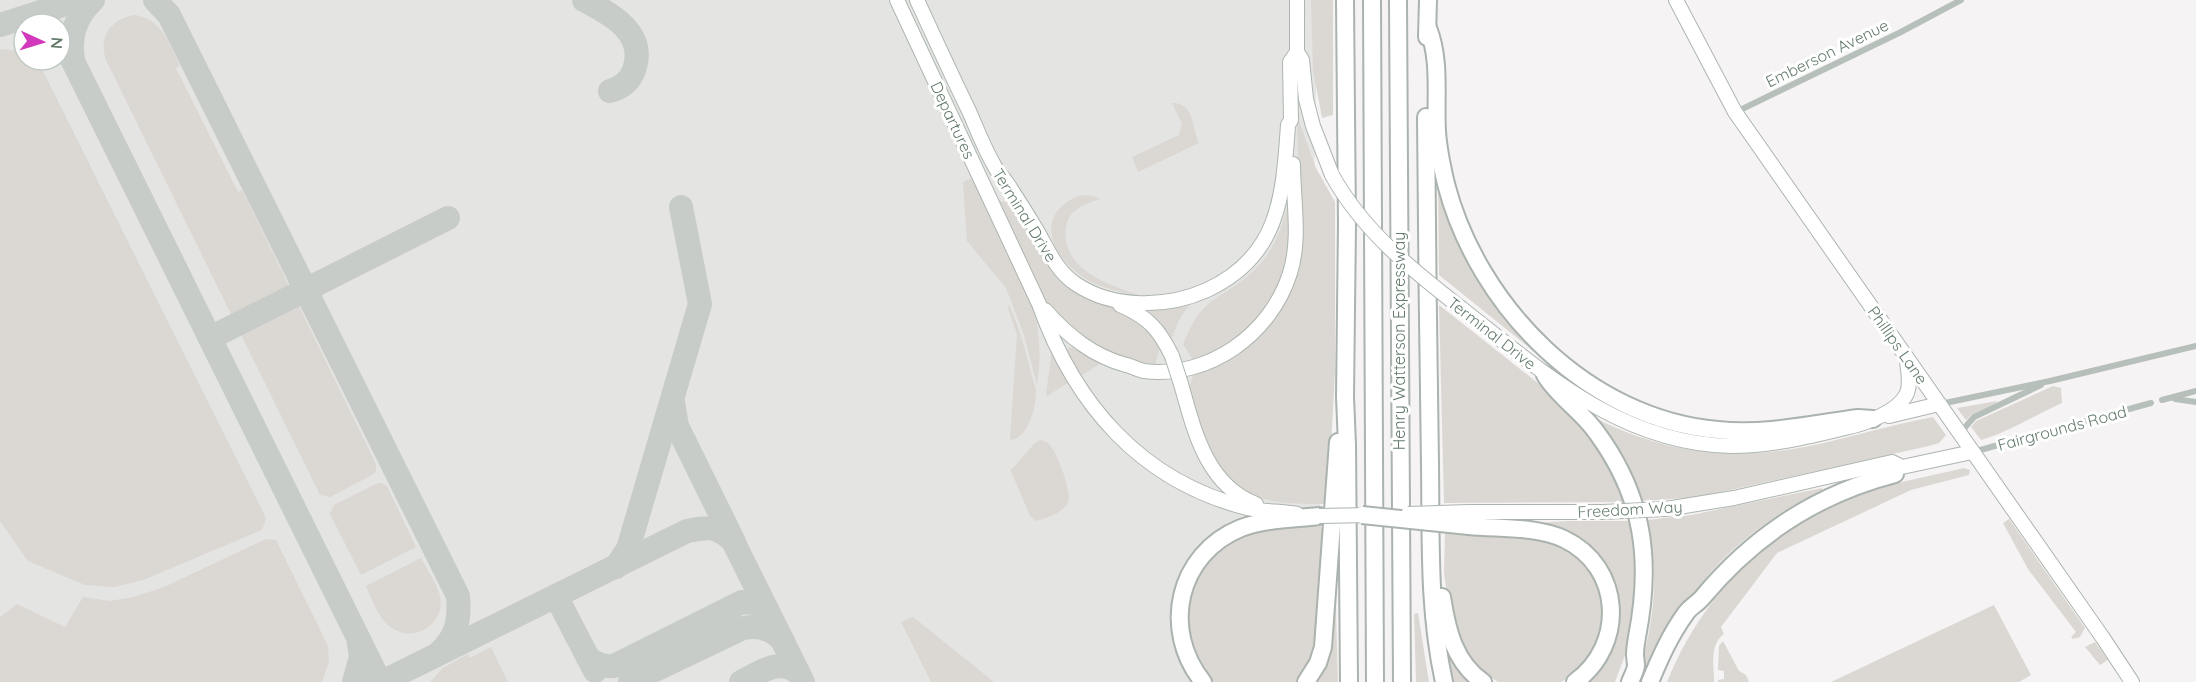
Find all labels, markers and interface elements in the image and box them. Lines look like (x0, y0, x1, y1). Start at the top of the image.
north arrow (12, 12, 72, 72)
street label: Emberson Avenue (1762, 15, 1892, 91)
text: N (47, 36, 67, 50)
street label: Departures (926, 78, 980, 162)
street label: Terminal Drive (988, 165, 1062, 265)
street label: Henry Watterson Expressway (1389, 232, 1409, 450)
street label: Terminal Drive (1444, 292, 1540, 374)
street label: Phillips Lane (1864, 302, 1932, 388)
street label: Fairgrounds Road (1995, 401, 2129, 455)
street label: Freedom Way (1577, 496, 1683, 522)

